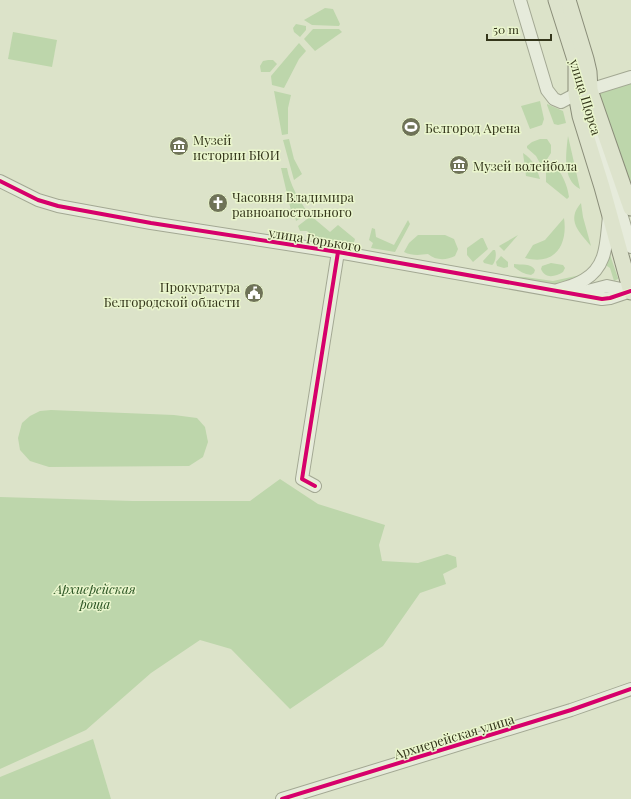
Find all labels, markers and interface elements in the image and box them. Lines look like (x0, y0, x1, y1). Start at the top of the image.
scale bar (487, 16, 551, 42)
text: 50 m (493, 21, 519, 37)
street label: улица Щорса (566, 56, 606, 138)
sports icon: Белгород Арена (400, 116, 422, 138)
place label: Белгород Арена (425, 119, 521, 136)
place label: Музей истории БЮИ (193, 131, 280, 163)
museum icon: Музей истории БЮИ (168, 135, 190, 157)
museum icon: Музей волейбола (448, 154, 470, 176)
place label: Музей волейбола (473, 157, 578, 174)
place label: Часовня Владимира равноапостольного (232, 188, 354, 220)
church icon: Часовня Владимира равноапостольного (207, 192, 229, 214)
street label: улица Горького (266, 223, 363, 255)
place label: Прокуратура Белгородской области (104, 278, 241, 310)
public building icon: Прокуратура Белгородской области (243, 282, 265, 304)
park label: Архиерейская роща (52, 580, 136, 612)
street label: Архиерейская улица (391, 709, 517, 763)

